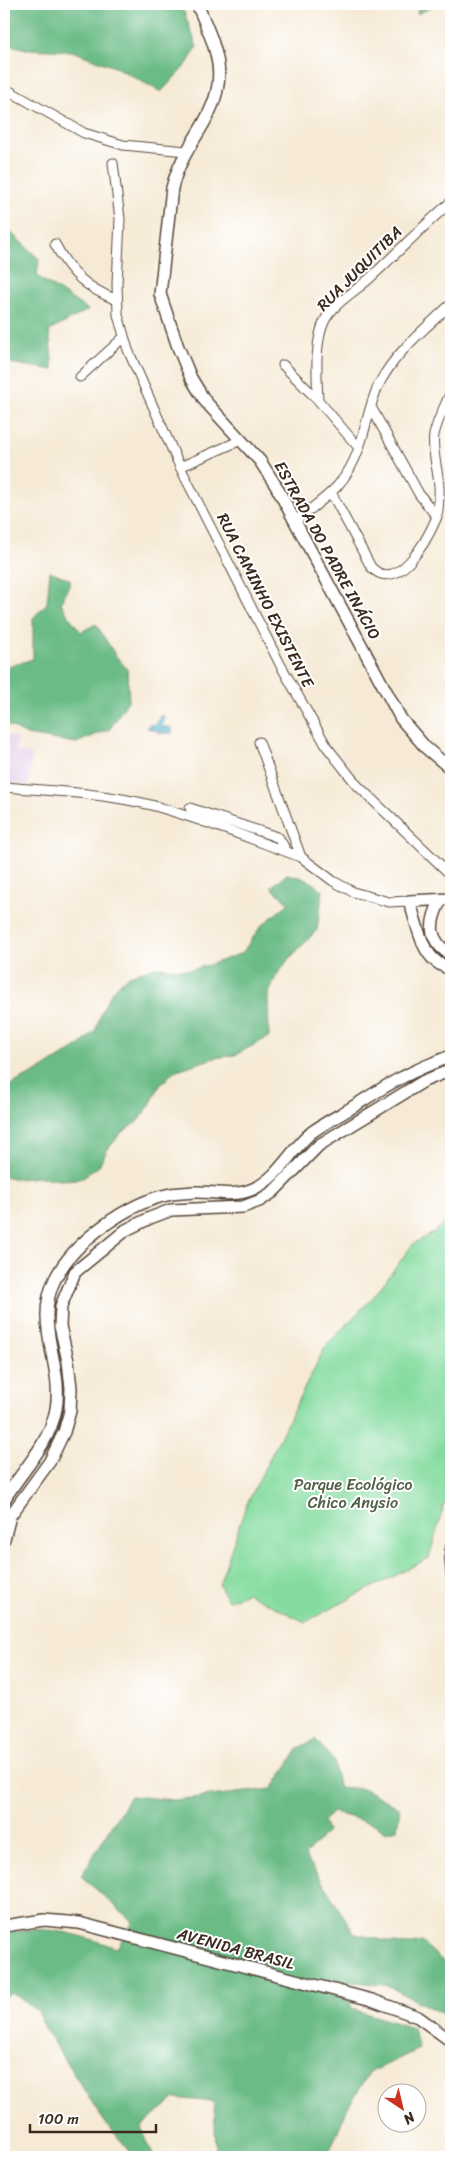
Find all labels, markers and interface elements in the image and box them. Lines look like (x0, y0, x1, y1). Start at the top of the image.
street label: RUA JUQUITIBA (309, 218, 409, 318)
street label: ESTRADA DO PADRE INÁCIO (266, 455, 389, 645)
street label: RUA CAMINHO EXISTENTE (209, 508, 323, 694)
park label: Parque Ecológico Chico Anysio (294, 1470, 412, 1517)
street label: AVENIDA BRASIL (173, 1919, 298, 1978)
north arrow (378, 2084, 428, 2134)
scale bar (30, 2101, 156, 2133)
text: N (398, 2105, 421, 2131)
text: 100 m (38, 2106, 79, 2132)

